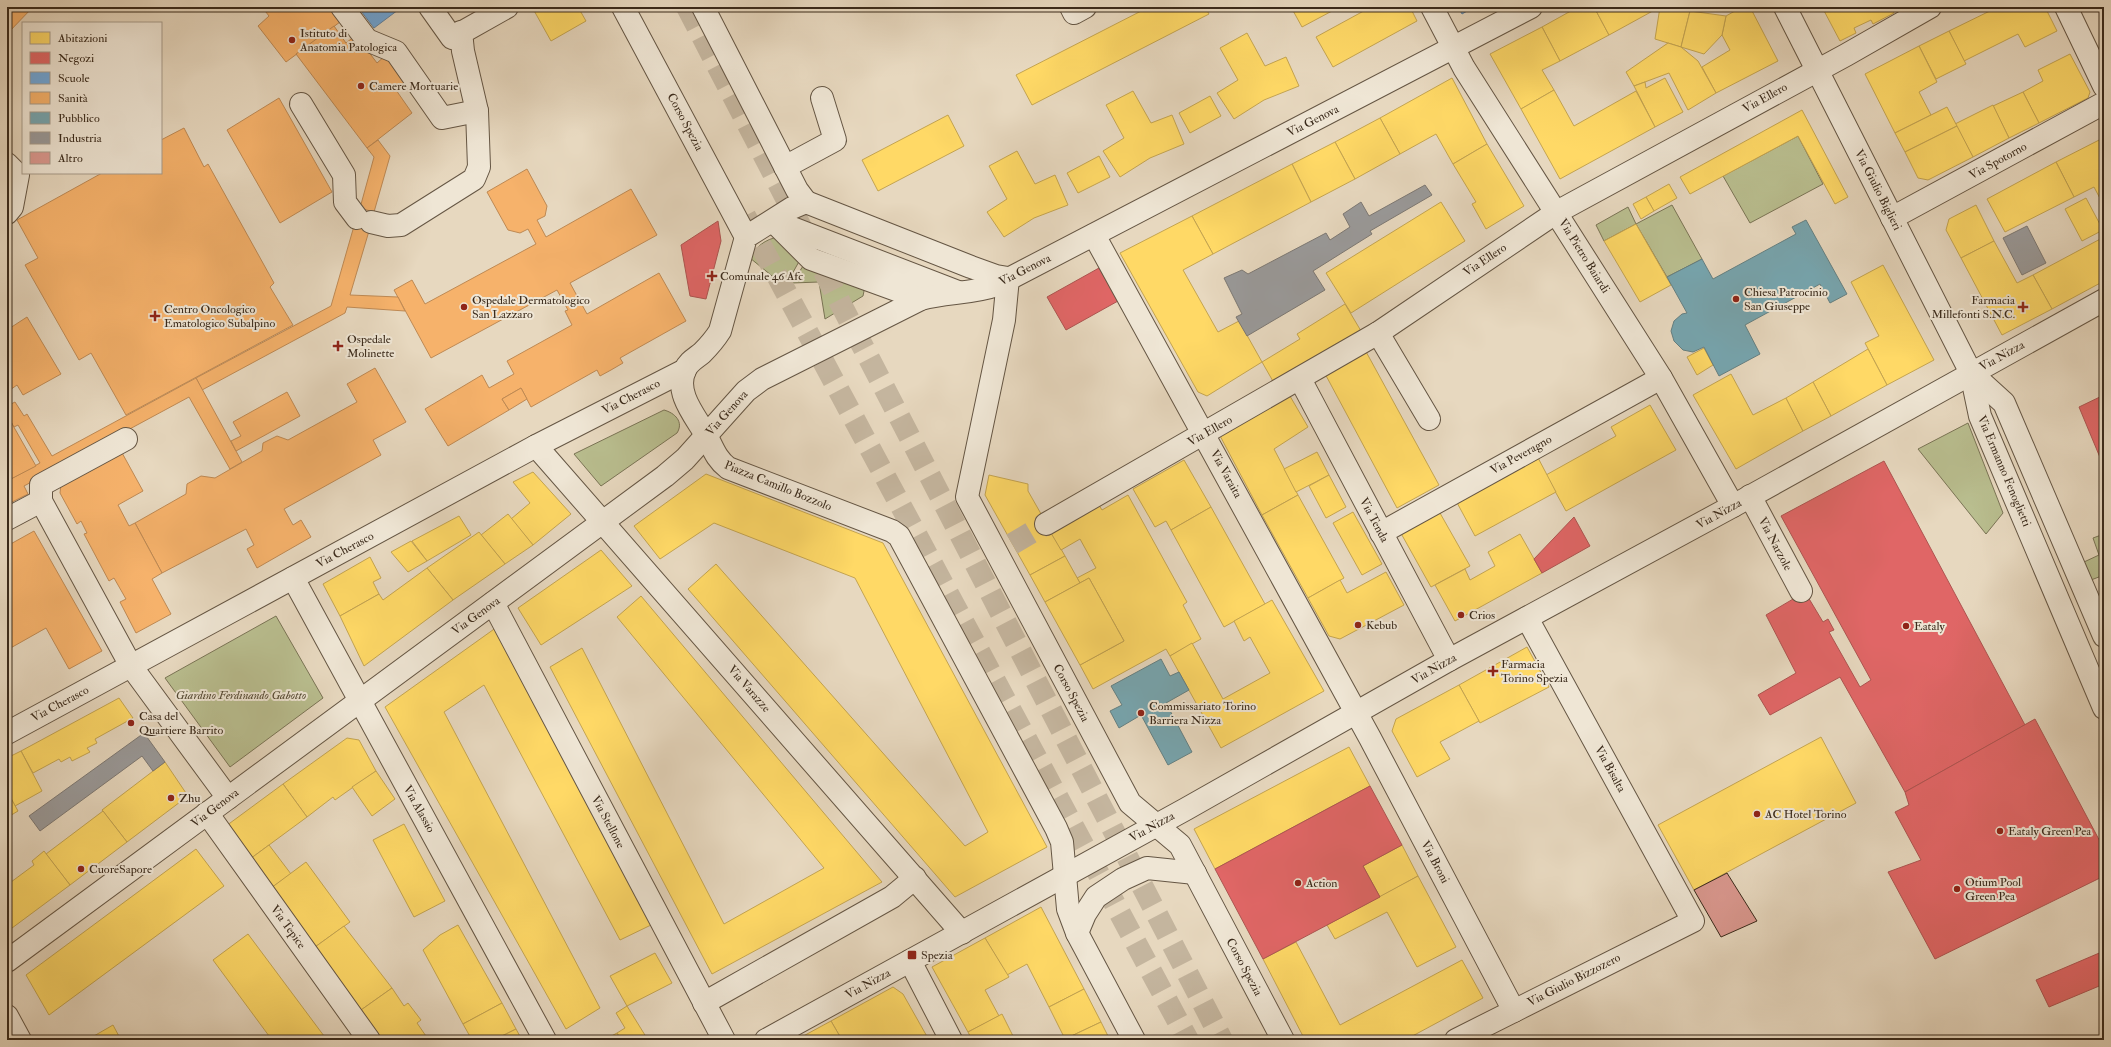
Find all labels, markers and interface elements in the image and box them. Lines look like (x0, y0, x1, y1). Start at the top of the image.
legend (22, 22, 162, 174)
place label: Istituto di Anatomia Patologica (299, 26, 398, 55)
text: Abitazioni (57, 31, 108, 46)
marker: Istituto di Anatomia Patologica (287, 35, 297, 45)
text: Negozi (58, 51, 94, 66)
text: Scuole (58, 71, 89, 86)
place label: Camere Mortuarie (369, 79, 458, 94)
street label: Via Ellero (1740, 79, 1790, 116)
marker: Camere Mortuarie (356, 81, 366, 91)
text: Sanità (58, 91, 89, 106)
street label: Corso Spezia (664, 91, 707, 154)
street label: Via Genova (1285, 101, 1342, 140)
text: Pubblico (58, 111, 100, 126)
text: Industria (58, 131, 103, 146)
street label: Via Spotorno (1967, 139, 2030, 183)
street label: Via Giulio Biglieri (1851, 147, 1905, 233)
text: Altro (57, 151, 83, 166)
street label: Via Pietro Baiardi (1555, 216, 1613, 296)
street label: Via Ellero (1460, 240, 1510, 280)
street label: Via Genova (997, 250, 1054, 289)
place label: Comunale 46 Afc (720, 269, 803, 284)
marker: Comunale 46 Afc (707, 271, 717, 281)
place label: Chiesa Patrocinio San Giuseppe (1744, 285, 1828, 314)
place label: Ospedale Dermatologico San Lazzaro (472, 293, 590, 322)
place label: Farmacia Millefonti S.N.C. (1931, 293, 2016, 322)
marker: Chiesa Patrocinio San Giuseppe (1731, 294, 1741, 304)
place label: Centro Oncologico Ematologico Subalpino (164, 302, 275, 331)
marker: Ospedale Dermatologico San Lazzaro (459, 302, 469, 312)
marker: Farmacia Millefonti S.N.C. (2018, 302, 2028, 312)
marker: Centro Oncologico Ematologico Subalpino (149, 310, 161, 322)
place label: Ospedale Molinette (347, 332, 394, 361)
street label: Via Nizza (1977, 337, 2028, 375)
marker: Ospedale Molinette (332, 340, 344, 352)
street label: Via Cherasco (599, 376, 663, 418)
street label: Via Genova (703, 386, 752, 439)
street label: Via Ellero (1185, 412, 1235, 450)
street label: Via Ermanno Fenoglietti (1974, 413, 2034, 529)
street label: Via Peveragno (1488, 432, 1555, 478)
street label: Via Varaita (1207, 447, 1246, 502)
street label: Piazza Camillo Bozzolo (722, 458, 834, 514)
street label: Via Tenda (1356, 495, 1393, 546)
street label: Via Nizza (1694, 495, 1745, 533)
street label: Via Narzole (1755, 515, 1795, 573)
street label: Via Cherasco (314, 528, 377, 571)
street label: Via Genova (449, 593, 504, 639)
place label: Crios (1469, 608, 1495, 623)
marker: Crios (1456, 610, 1466, 620)
place label: Kebub (1366, 618, 1397, 633)
place label: Eataly (1914, 619, 1945, 634)
marker: Kebub (1353, 620, 1363, 630)
marker: Eataly (1901, 621, 1911, 631)
street label: Via Nizza (1409, 650, 1460, 688)
place label: Farmacia Torino Spezia (1501, 657, 1569, 686)
street label: Via Varazze (724, 662, 774, 716)
street label: Corso Spezia (1050, 662, 1093, 725)
marker: Farmacia Torino Spezia (1488, 666, 1498, 676)
street label: Via Cherasco (29, 682, 92, 725)
park label: Giardino Ferdinando Gabotto (176, 688, 306, 703)
place label: Commissariato Torino Barriera Nizza (1149, 699, 1256, 728)
marker: Commissariato Torino Barriera Nizza (1136, 708, 1146, 718)
place label: Casa del Quartiere Barrito (139, 709, 223, 738)
marker: Casa del Quartiere Barrito (126, 718, 136, 728)
street label: Via Bisalta (1591, 743, 1629, 796)
street label: Via Alassio (400, 783, 438, 836)
street label: Via Genova (188, 784, 243, 831)
place label: Zhu (179, 791, 200, 806)
marker: Zhu (166, 793, 176, 803)
street label: Via Stellone (588, 793, 628, 851)
place label: AC Hotel Torino (1764, 807, 1847, 822)
street label: Via Nizza (1127, 808, 1178, 846)
marker: AC Hotel Torino (1752, 809, 1762, 819)
place label: Eataly Green Pea (2008, 824, 2092, 839)
marker: Eataly Green Pea (1995, 826, 2005, 836)
street label: Via Broni (1417, 838, 1453, 886)
place label: CuoreSapore (89, 862, 152, 877)
marker: CuoreSapore (76, 864, 86, 874)
place label: Otium Pool Green Pea (1965, 875, 2021, 904)
place label: Action (1305, 876, 1337, 891)
marker: Action (1293, 878, 1303, 888)
marker: Otium Pool Green Pea (1952, 884, 1962, 894)
street label: Via Tepice (267, 902, 309, 952)
street label: Corso Spezia (1223, 936, 1266, 999)
place label: Spezia (921, 948, 954, 963)
marker: Spezia (906, 949, 918, 961)
street label: Via Giulio Bizzozero (1525, 950, 1623, 1010)
street label: Via Nizza (843, 965, 894, 1003)

